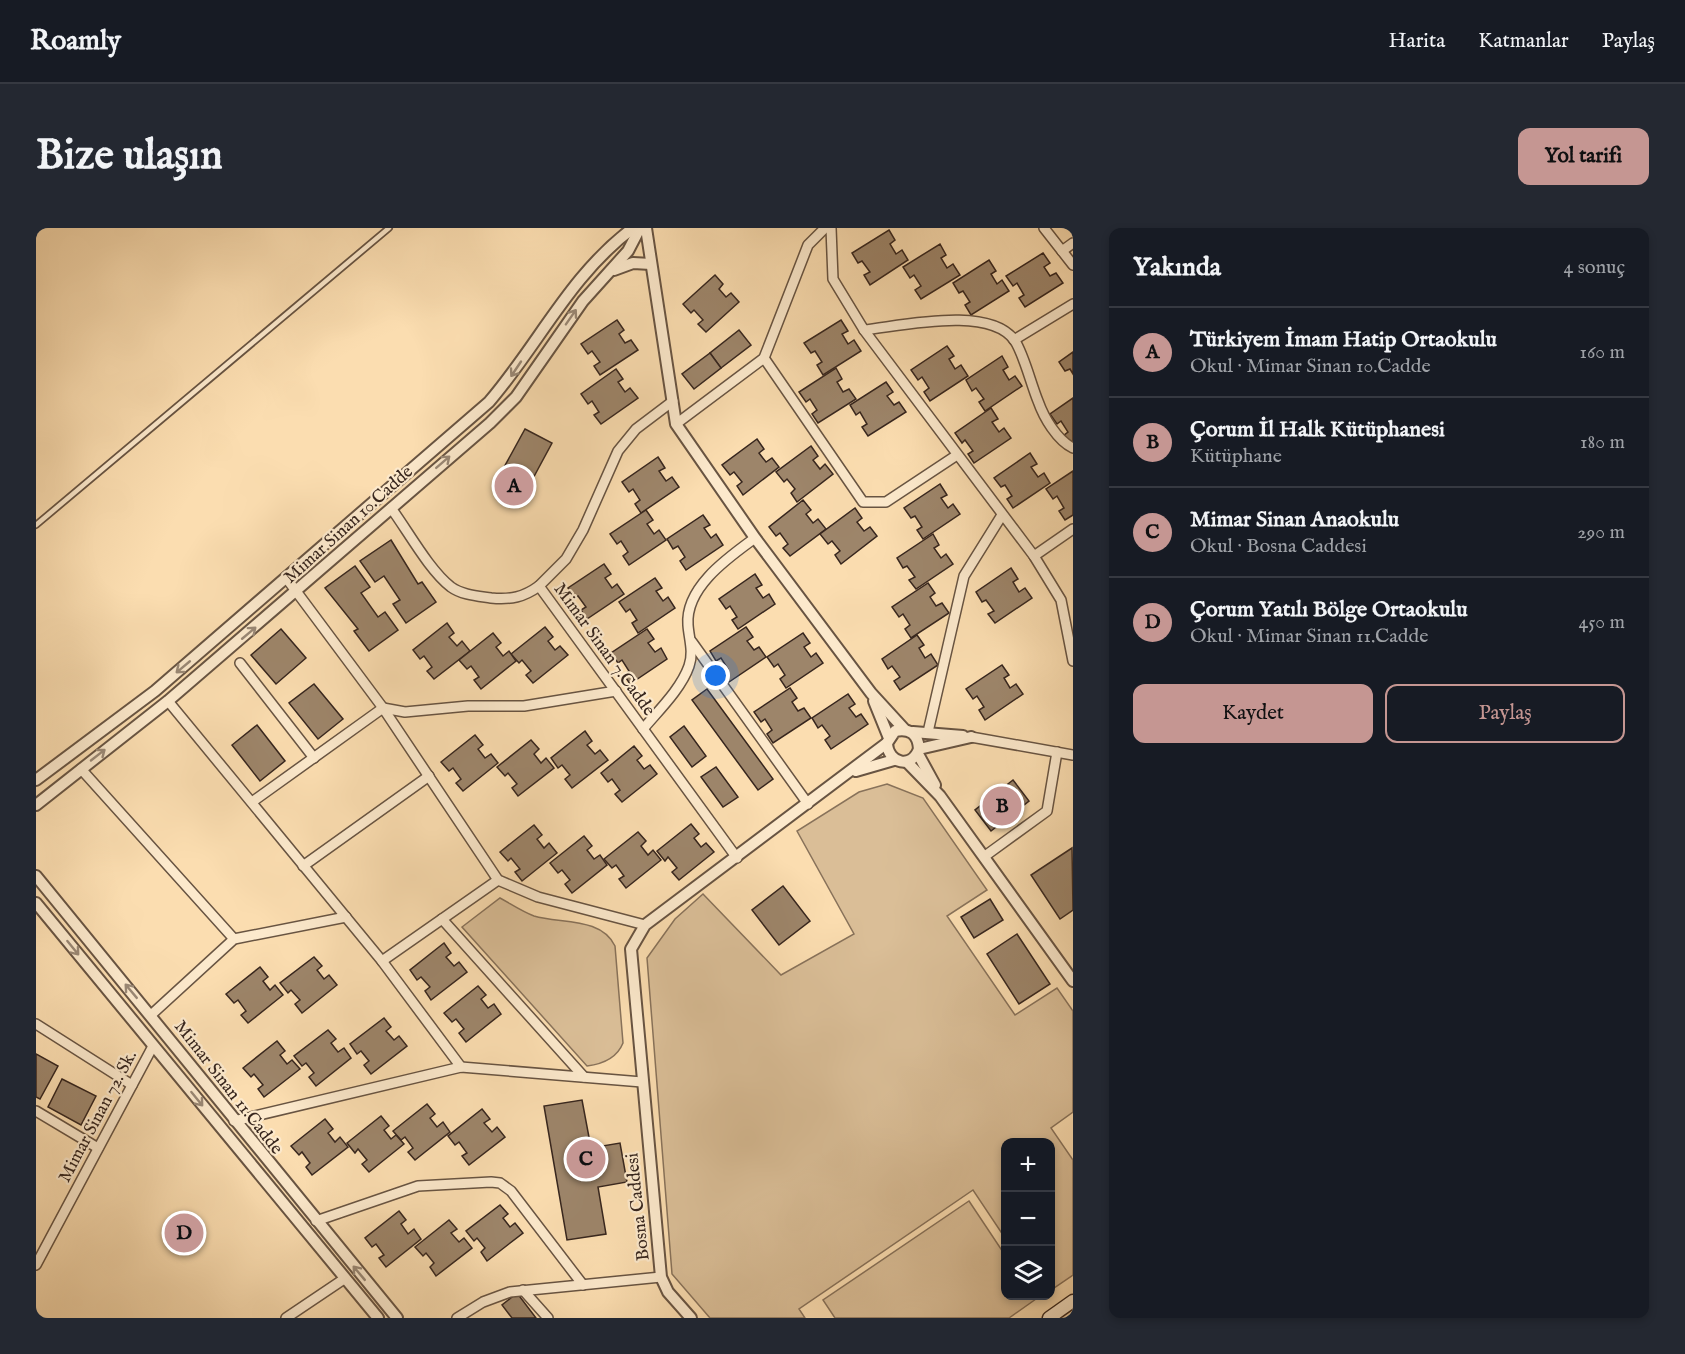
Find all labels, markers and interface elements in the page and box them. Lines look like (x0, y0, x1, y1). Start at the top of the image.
text: Roamly (30, 24, 121, 59)
text: Harita (1389, 28, 1445, 55)
text: Katmanlar (1478, 28, 1569, 55)
text: Paylaş (1602, 28, 1655, 55)
button: Yol tarifi (1518, 128, 1649, 185)
text: Bize ulaşın (36, 130, 223, 183)
text: Yakında (1133, 251, 1221, 284)
text: 4 sonuç (1564, 255, 1625, 280)
one-way arrow (565, 310, 577, 326)
text: Türkiyem İmam Hatip Ortaokulu (1190, 326, 1497, 354)
text: A (1146, 340, 1159, 365)
text: 160 m (1579, 340, 1625, 365)
text: Okul · Mimar Sinan 10.Cadde (1190, 354, 1431, 379)
one-way arrow (510, 360, 522, 377)
text: Çorum İl Halk Kütüphanesi (1190, 416, 1445, 444)
text: B (1146, 430, 1159, 455)
text: 180 m (1580, 430, 1625, 455)
text: Kütüphane (1190, 444, 1282, 469)
one-way arrow (435, 456, 451, 469)
street label: Mimar Sinan 10.Cadde (280, 461, 418, 589)
pin: A (494, 464, 534, 508)
text: Mimar Sinan Anaokulu (1190, 506, 1399, 534)
text: C (1145, 520, 1160, 545)
text: 290 m (1577, 520, 1625, 545)
text: Okul · Bosna Caddesi (1190, 534, 1367, 559)
street label: Mimar Sinan 7.Cadde (548, 579, 660, 721)
text: Çorum Yatılı Bölge Ortaokulu (1190, 596, 1468, 624)
text: D (1144, 610, 1161, 635)
text: 450 m (1578, 610, 1625, 635)
text: Okul · Mimar Sinan 11.Cadde (1190, 624, 1428, 649)
one-way arrow (241, 626, 257, 639)
one-way arrow (176, 660, 191, 674)
your location (701, 661, 730, 690)
button: Kaydet (1133, 684, 1373, 743)
button: Paylaş (1385, 684, 1625, 743)
one-way arrow (90, 749, 106, 762)
pin: B (982, 784, 1022, 828)
one-way arrow (66, 940, 80, 955)
one-way arrow (124, 983, 137, 999)
street label: Mimar Sinan 11.Cadde (168, 1016, 287, 1160)
street label: Mimar Sinan 72. Sk. (54, 1047, 143, 1187)
one-way arrow (190, 1091, 203, 1107)
pin: C (566, 1136, 606, 1182)
map controls (1001, 1138, 1055, 1300)
button: + (1001, 1138, 1055, 1192)
street label: Bosna Caddesi (621, 1152, 656, 1262)
button: − (1001, 1192, 1055, 1246)
pin: D (164, 1210, 204, 1256)
button: layers (1001, 1246, 1055, 1300)
one-way arrow (352, 1266, 366, 1281)

